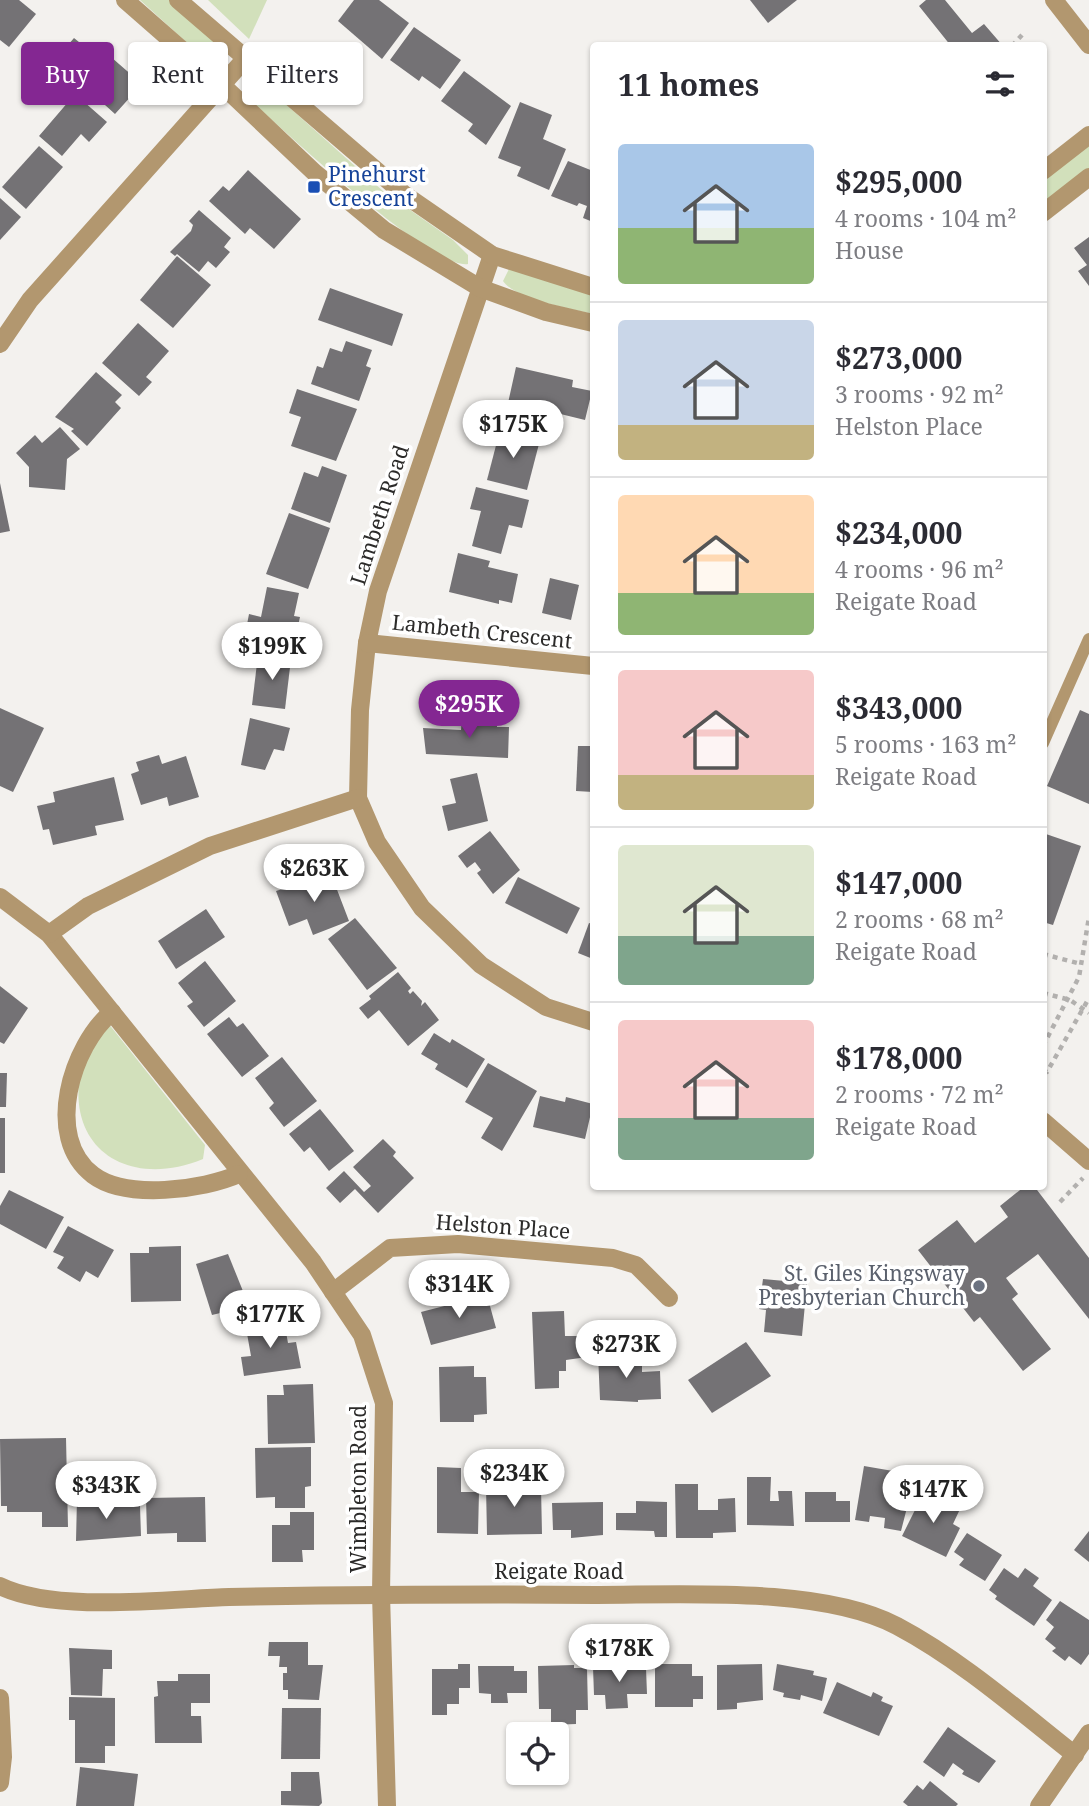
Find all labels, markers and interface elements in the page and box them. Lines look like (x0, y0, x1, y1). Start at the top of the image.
chip: Buy (21, 42, 114, 105)
chip: Rent (128, 42, 228, 105)
chip: Filters (242, 42, 363, 105)
text: 11 homes (618, 64, 759, 105)
icon: filters (981, 65, 1019, 103)
place label: Pinehurst Crescent (328, 160, 426, 212)
text: $295,000 (835, 161, 962, 202)
icon: home (674, 172, 758, 256)
marker: Pinehurst Crescent (306, 179, 322, 195)
text: 4 rooms · 104 m² (835, 202, 1017, 234)
text: House (835, 234, 904, 266)
text: $273,000 (835, 337, 962, 378)
icon: home (674, 348, 758, 432)
text: 3 rooms · 92 m² (835, 378, 1004, 410)
pin: $175K (464, 400, 562, 460)
text: $175K (479, 407, 547, 439)
text: Helston Place (835, 410, 983, 442)
street label: Lambeth Road (343, 441, 415, 588)
text: $234,000 (835, 512, 962, 553)
icon: home (674, 523, 758, 607)
text: 4 rooms · 96 m² (835, 553, 1004, 585)
text: Reigate Road (835, 585, 977, 617)
street label: Lambeth Crescent (391, 608, 574, 654)
pin: $199K (223, 622, 321, 682)
text: $199K (238, 629, 306, 661)
pin: $295K (420, 680, 518, 740)
text: $295K (435, 687, 503, 719)
text: $343,000 (835, 687, 962, 728)
icon: home (674, 698, 758, 782)
text: 5 rooms · 163 m² (835, 728, 1017, 760)
text: Reigate Road (835, 760, 977, 792)
pin: $263K (265, 844, 363, 904)
text: $263K (280, 851, 348, 883)
text: $147,000 (835, 862, 962, 903)
icon: home (674, 873, 758, 957)
text: 2 rooms · 68 m² (835, 903, 1004, 935)
text: Reigate Road (835, 935, 977, 967)
text: $178,000 (835, 1037, 962, 1078)
icon: home (674, 1048, 758, 1132)
text: 2 rooms · 72 m² (835, 1078, 1004, 1110)
text: Reigate Road (835, 1110, 977, 1142)
street label: Helston Place (435, 1207, 571, 1245)
place label: St. Giles Kingsway Presbyterian Church (758, 1259, 965, 1311)
pin: $314K (410, 1260, 508, 1320)
text: $314K (425, 1267, 493, 1299)
marker: St. Giles Kingsway Presbyterian Church (971, 1278, 987, 1294)
pin: $177K (221, 1290, 319, 1350)
text: $177K (236, 1297, 304, 1329)
pin: $273K (577, 1320, 675, 1380)
text: $273K (592, 1327, 660, 1359)
street label: Wimbleton Road (344, 1405, 372, 1573)
pin: $234K (465, 1450, 563, 1509)
text: $234K (480, 1456, 548, 1488)
pin: $343K (57, 1462, 155, 1521)
pin: $147K (884, 1466, 982, 1525)
text: $343K (72, 1468, 140, 1500)
text: $147K (899, 1472, 967, 1504)
street label: Reigate Road (494, 1557, 624, 1585)
pin: $178K (570, 1624, 668, 1684)
text: $178K (585, 1631, 653, 1663)
map controls (506, 1722, 569, 1785)
button: locate (506, 1722, 569, 1785)

